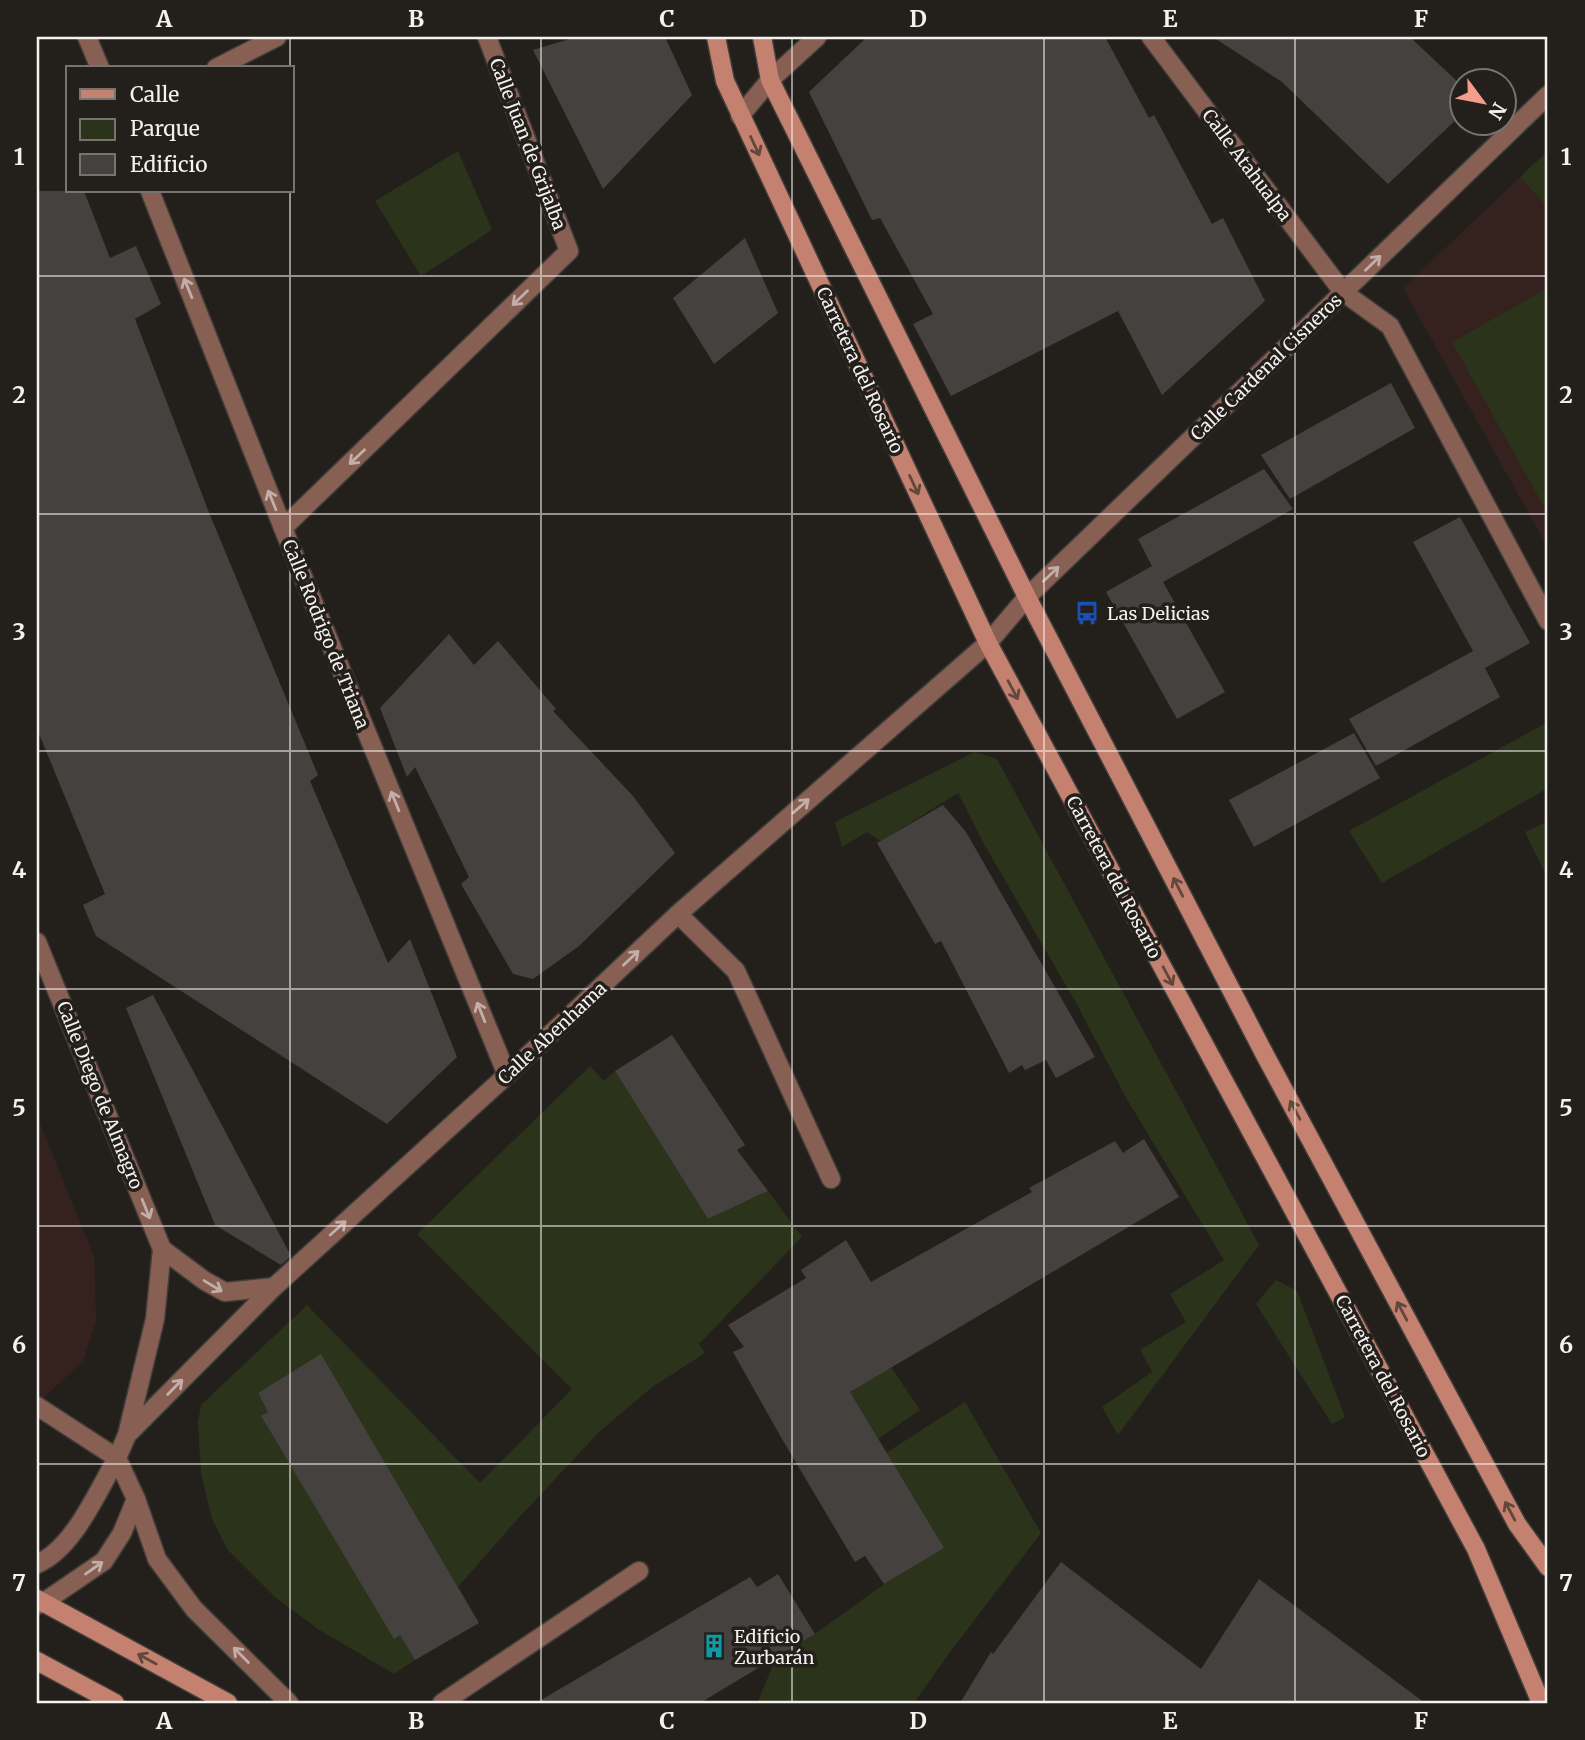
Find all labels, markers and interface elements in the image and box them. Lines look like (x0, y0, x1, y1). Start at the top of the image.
text: A (155, 4, 173, 33)
text: B (408, 4, 424, 33)
text: C (659, 4, 675, 33)
text: D (909, 4, 927, 33)
text: E (1162, 4, 1178, 33)
text: F (1414, 4, 1428, 33)
street label: Calle Juan de Grijalba (485, 55, 571, 233)
legend (66, 66, 294, 192)
north arrow (1448, 66, 1518, 136)
text: Calle (130, 81, 179, 108)
text: N (1483, 98, 1512, 124)
street label: Calle Atahualpa (1197, 104, 1297, 226)
text: Parque (130, 115, 200, 142)
one-way arrow (749, 135, 762, 157)
text: 1 (14, 142, 25, 171)
text: 1 (1561, 142, 1572, 171)
text: Edificio (130, 151, 207, 178)
one-way arrow (1364, 255, 1381, 272)
one-way arrow (181, 278, 194, 300)
street label: Carretera del Rosario (811, 283, 909, 457)
street label: Calle Cardenal Cisneros (1185, 289, 1347, 445)
one-way arrow (512, 290, 529, 307)
text: 2 (12, 380, 26, 409)
text: 2 (1559, 380, 1573, 409)
one-way arrow (349, 448, 366, 465)
one-way arrow (908, 474, 921, 495)
one-way arrow (264, 489, 277, 511)
street label: Calle Rodrigo de Triana (277, 536, 375, 732)
one-way arrow (1042, 566, 1059, 583)
bus stop icon: Las Delicias (1073, 599, 1101, 627)
place label: Las Delicias (1107, 602, 1210, 625)
text: 3 (12, 617, 26, 646)
text: 3 (1559, 617, 1573, 646)
one-way arrow (1007, 679, 1021, 700)
one-way arrow (388, 791, 401, 812)
street label: Carretera del Rosario (1061, 792, 1167, 962)
one-way arrow (792, 798, 810, 814)
text: 4 (12, 855, 27, 884)
text: 4 (1559, 855, 1574, 884)
one-way arrow (1171, 877, 1184, 898)
one-way arrow (622, 949, 639, 966)
one-way arrow (1161, 966, 1175, 986)
street label: Calle Abenhama (493, 976, 612, 1089)
street label: Calle Diego de Almagro (52, 998, 148, 1192)
one-way arrow (474, 1001, 487, 1023)
text: 5 (12, 1093, 26, 1122)
text: 5 (1559, 1093, 1573, 1122)
one-way arrow (1288, 1100, 1301, 1121)
one-way arrow (141, 1198, 154, 1220)
one-way arrow (329, 1220, 346, 1237)
one-way arrow (203, 1279, 223, 1293)
street label: Carretera del Rosario (1330, 1291, 1436, 1461)
one-way arrow (1395, 1301, 1409, 1321)
text: 6 (12, 1330, 26, 1359)
text: 6 (1559, 1330, 1573, 1359)
one-way arrow (166, 1379, 183, 1396)
one-way arrow (1503, 1501, 1516, 1522)
one-way arrow (84, 1561, 103, 1575)
text: 7 (12, 1568, 26, 1597)
text: 7 (1559, 1568, 1573, 1597)
place label: Edificio Zurbarán (734, 1625, 814, 1669)
building icon: Edificio Zurbarán (700, 1632, 728, 1660)
one-way arrow (232, 1647, 249, 1664)
one-way arrow (137, 1652, 158, 1665)
text: A (155, 1706, 173, 1735)
text: B (408, 1706, 424, 1735)
text: C (659, 1706, 675, 1735)
text: D (909, 1706, 927, 1735)
text: E (1162, 1706, 1178, 1735)
text: F (1414, 1706, 1428, 1735)

